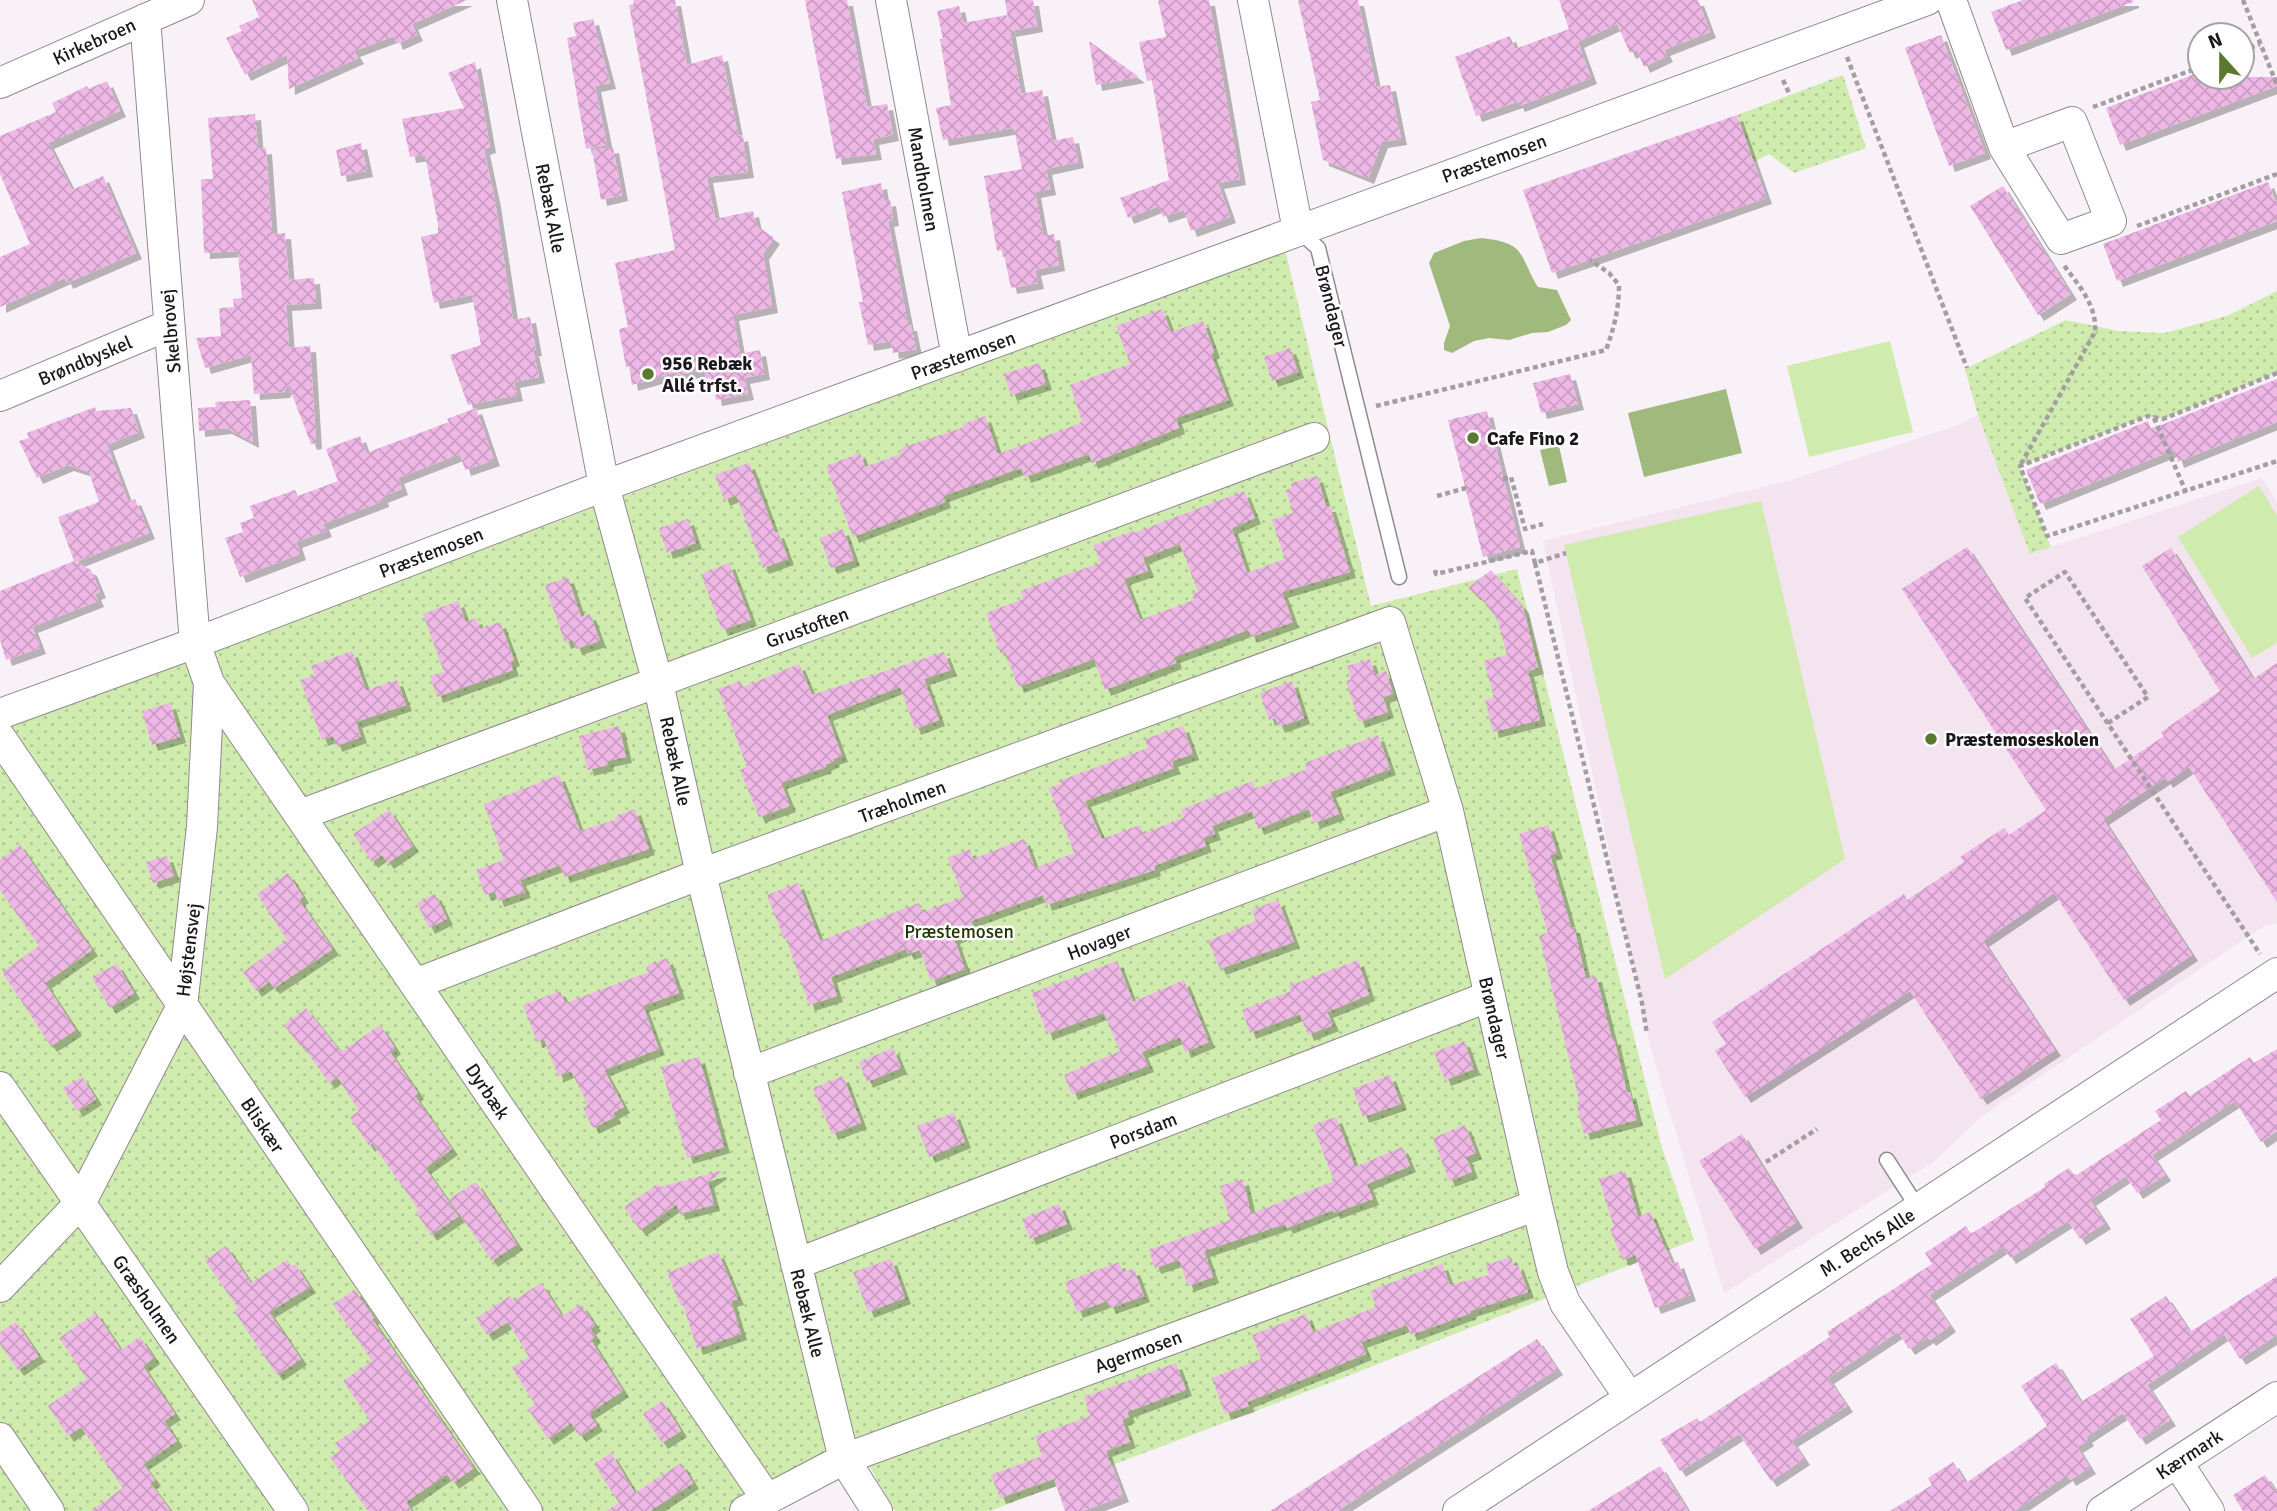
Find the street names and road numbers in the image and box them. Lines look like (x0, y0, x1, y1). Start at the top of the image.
street label: Kirkebroen (49, 13, 140, 71)
street label: Mandholmen (902, 125, 944, 234)
street label: Præstemosen (1439, 129, 1550, 189)
street label: Rebæk Alle (530, 161, 570, 255)
street label: Brøndager (1309, 262, 1353, 350)
street label: Skelbrovej (155, 288, 187, 374)
street label: Præstemosen (908, 326, 1019, 386)
street label: Brøndbyskel (35, 330, 136, 391)
street label: Præstemosen (376, 522, 487, 584)
street label: Grustoften (763, 602, 852, 654)
street label: Rebæk Alle (654, 714, 696, 808)
street label: Træholmen (856, 775, 949, 829)
street label: Højstensvej (171, 902, 207, 998)
street label: Hovager (1064, 920, 1135, 966)
street label: Brøndager (1473, 974, 1515, 1062)
street label: Dyrbæk (460, 1059, 515, 1125)
street label: Bliskær (235, 1093, 289, 1158)
street label: Porsdam (1106, 1107, 1180, 1155)
street label: M. Bechs Alle (1815, 1203, 1920, 1283)
street label: Græsholmen (107, 1250, 186, 1349)
street label: Rebæk Alle (784, 1266, 830, 1360)
street label: Agermosen (1091, 1325, 1185, 1379)
street label: Kærmark (2152, 1424, 2228, 1485)

